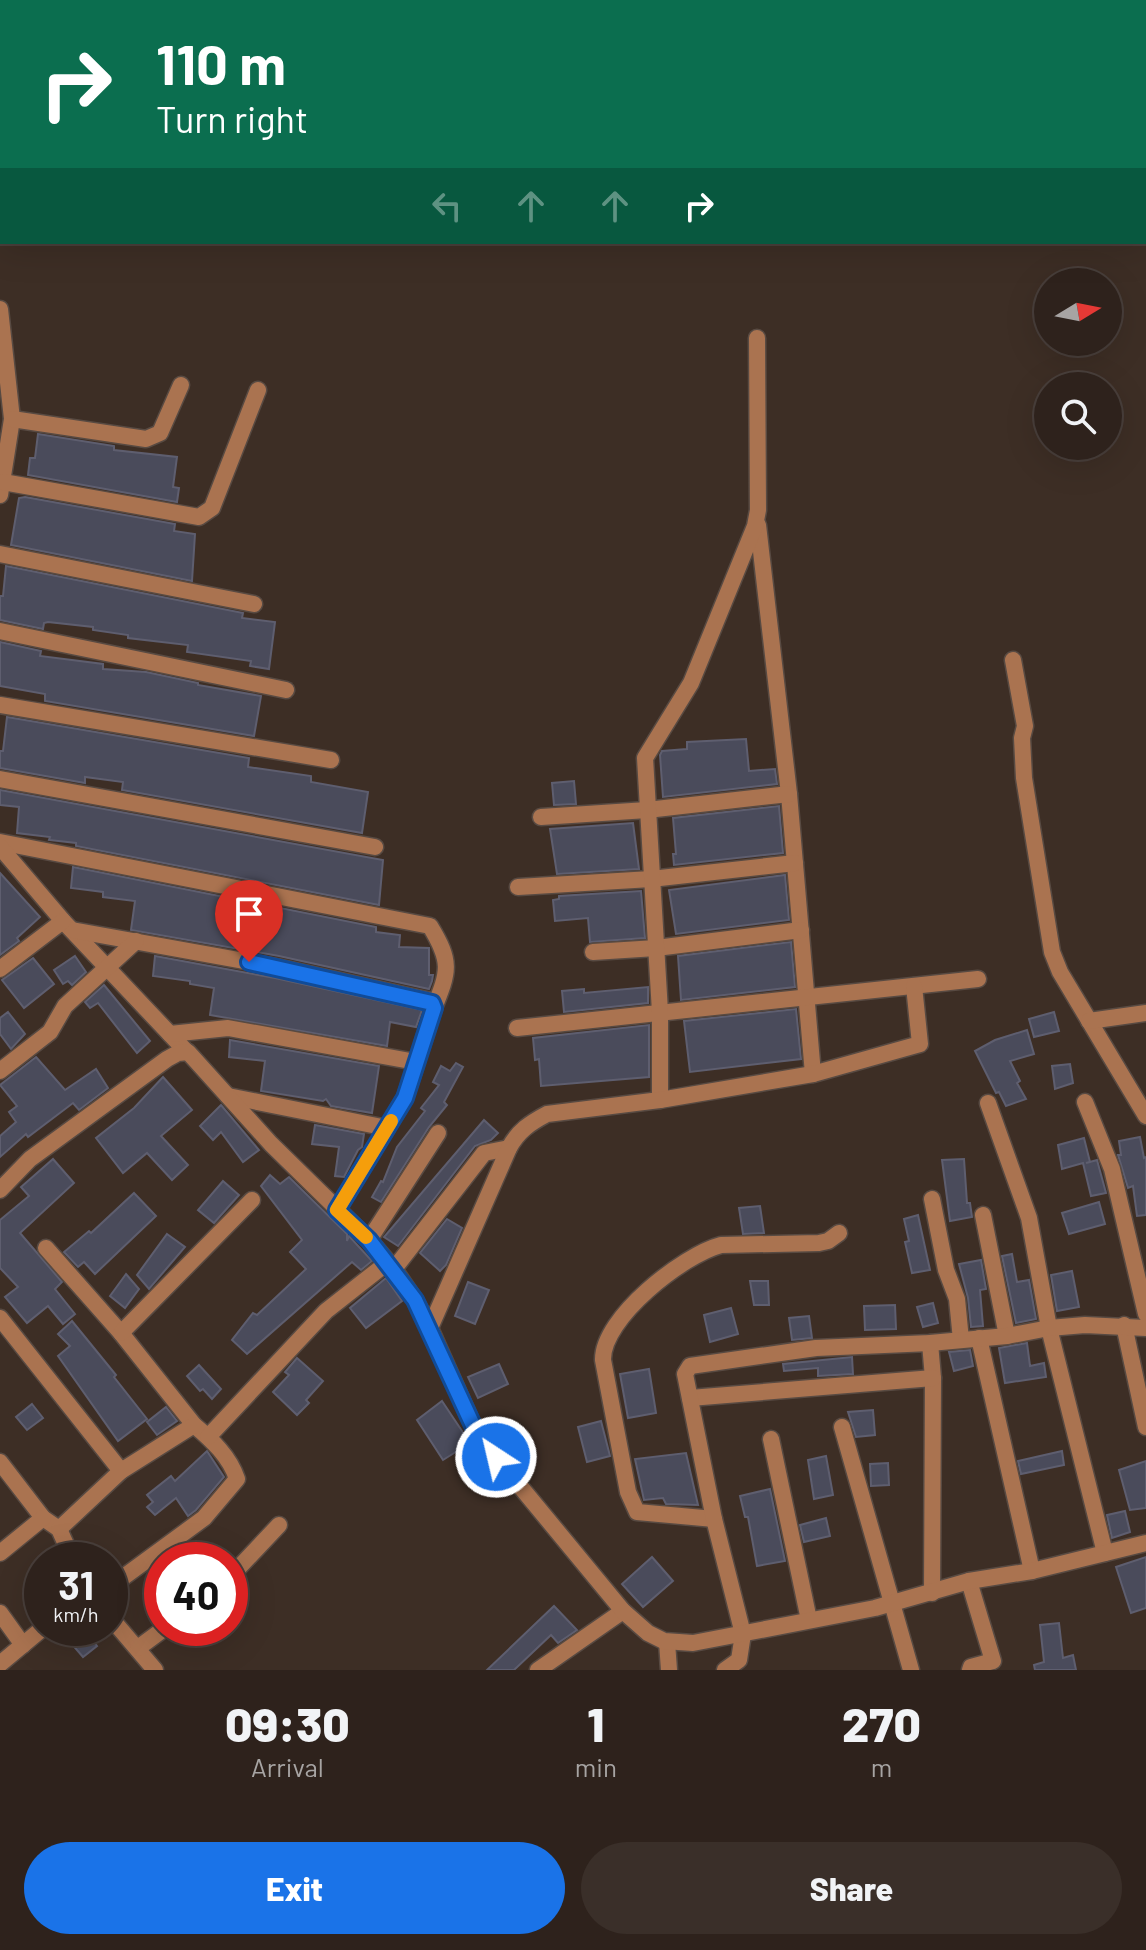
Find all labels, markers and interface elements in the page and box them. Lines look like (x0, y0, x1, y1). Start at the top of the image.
text: 110 m (156, 29, 286, 96)
icon: right (24, 32, 128, 136)
text: Turn right (156, 97, 308, 140)
icon: left (425, 184, 469, 228)
icon: ahead (509, 184, 553, 228)
icon: ahead (593, 184, 637, 228)
icon: right (677, 184, 721, 228)
north arrow (1034, 268, 1122, 356)
map controls (1034, 268, 1122, 460)
button: search (1034, 372, 1122, 460)
pin (215, 880, 283, 962)
icon: arrive (227, 892, 271, 936)
position arrow (454, 1415, 538, 1499)
speed limit sign: 40 (144, 1542, 248, 1646)
text: 31 (58, 1560, 94, 1608)
text: km/h (53, 1602, 99, 1626)
text: 09:30 (225, 1694, 350, 1752)
text: 1 (587, 1694, 604, 1752)
text: 270 (842, 1694, 921, 1752)
text: Arrival (251, 1751, 324, 1782)
text: min (575, 1751, 617, 1782)
text: m (871, 1751, 892, 1782)
button: Exit (24, 1842, 565, 1934)
button: Share (581, 1842, 1122, 1934)

